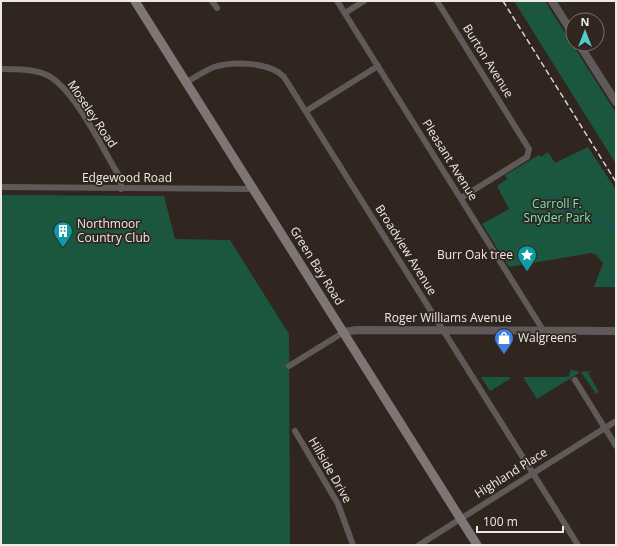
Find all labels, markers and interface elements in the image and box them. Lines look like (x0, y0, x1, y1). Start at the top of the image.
north arrow (565, 12, 605, 52)
text: N (581, 14, 589, 29)
street label: Burton Avenue (459, 21, 518, 101)
street label: Moseley Road (64, 77, 121, 151)
street label: Pleasant Avenue (419, 116, 482, 204)
street label: Edgewood Road (82, 169, 172, 186)
park label: Carroll F. Snyder Park (523, 195, 591, 226)
street label: Broadview Avenue (372, 201, 441, 298)
place label: Northmoor Country Club (77, 215, 150, 246)
building icon: Northmoor Country Club (52, 220, 74, 248)
street label: Green Bay Road (286, 223, 348, 308)
place icon: Burr Oak tree (516, 244, 538, 272)
place label: Burr Oak tree (437, 246, 513, 263)
street label: Roger Williams Avenue (384, 309, 512, 326)
shop icon: Walgreens (493, 327, 515, 355)
place label: Walgreens (518, 329, 577, 346)
street label: Hillside Drive (305, 434, 356, 506)
street label: Highland Place (471, 443, 551, 502)
scale bar (477, 508, 563, 534)
text: 100 m (483, 513, 518, 530)

